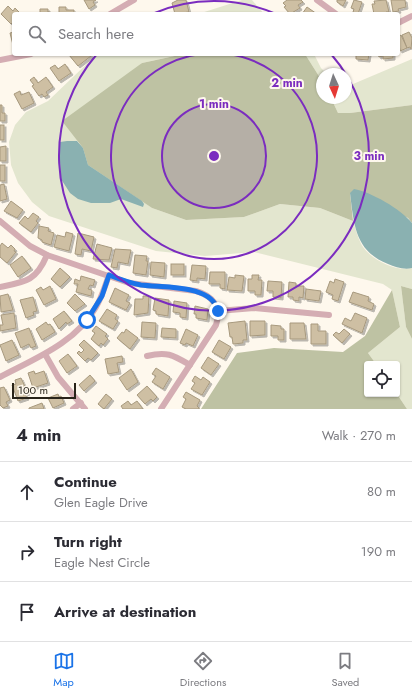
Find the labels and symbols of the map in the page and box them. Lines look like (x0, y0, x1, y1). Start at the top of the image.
north arrow (316, 68, 352, 104)
text: 2 min (271, 74, 303, 92)
text: 1 min (199, 95, 229, 113)
text: 3 min (353, 147, 385, 165)
centre of rings (207, 149, 221, 163)
route end (209, 302, 227, 320)
route start (78, 311, 96, 329)
scale bar (12, 381, 76, 400)

